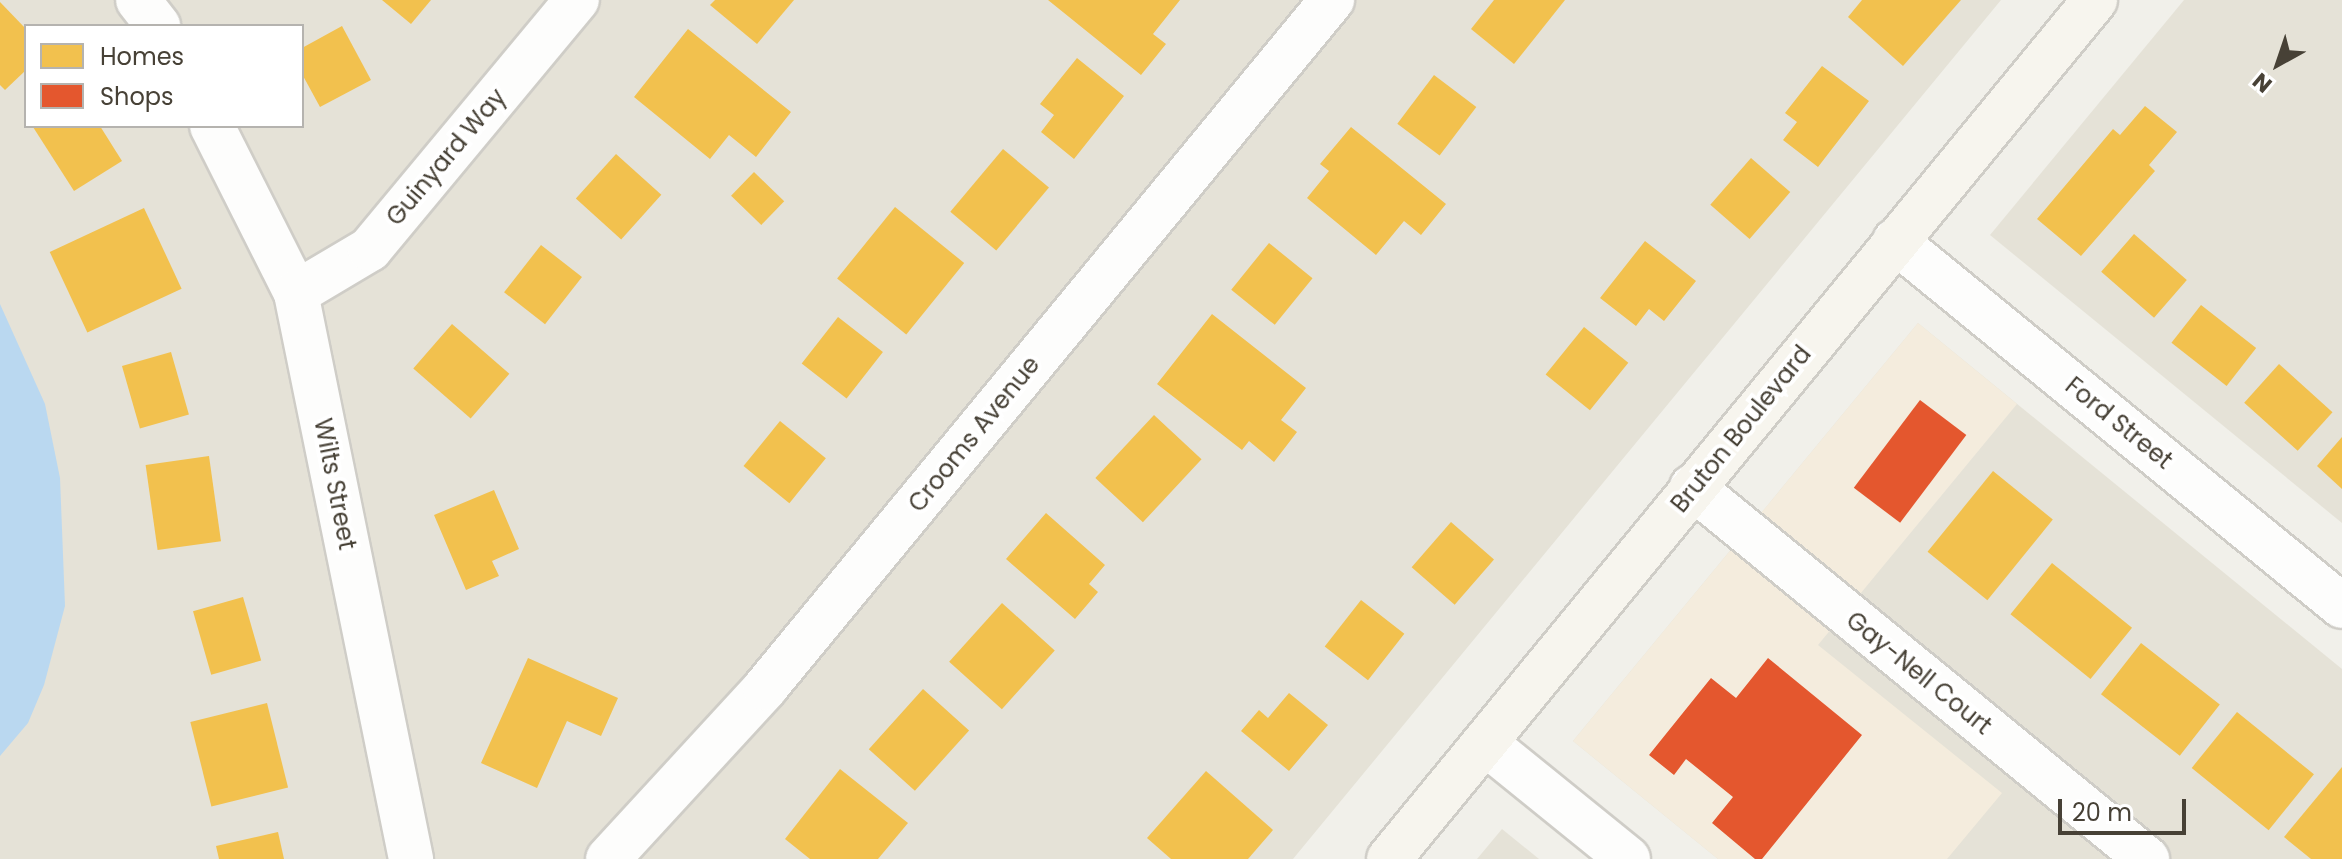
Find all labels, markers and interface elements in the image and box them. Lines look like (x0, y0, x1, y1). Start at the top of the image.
legend (24, 24, 304, 128)
north arrow (2238, 24, 2318, 104)
text: Homes (100, 40, 184, 73)
text: N (2246, 66, 2279, 100)
text: Shops (100, 80, 174, 113)
street label: Guinyard Way (380, 83, 512, 231)
street label: Bruton Boulevard (1665, 340, 1817, 518)
street label: Crooms Avenue (902, 350, 1046, 518)
street label: Ford Street (2060, 371, 2178, 475)
street label: Wilts Street (308, 416, 362, 552)
street label: Gay-Nell Court (1841, 606, 1997, 740)
scale bar (2062, 783, 2190, 833)
text: 20 m (2072, 796, 2132, 829)

